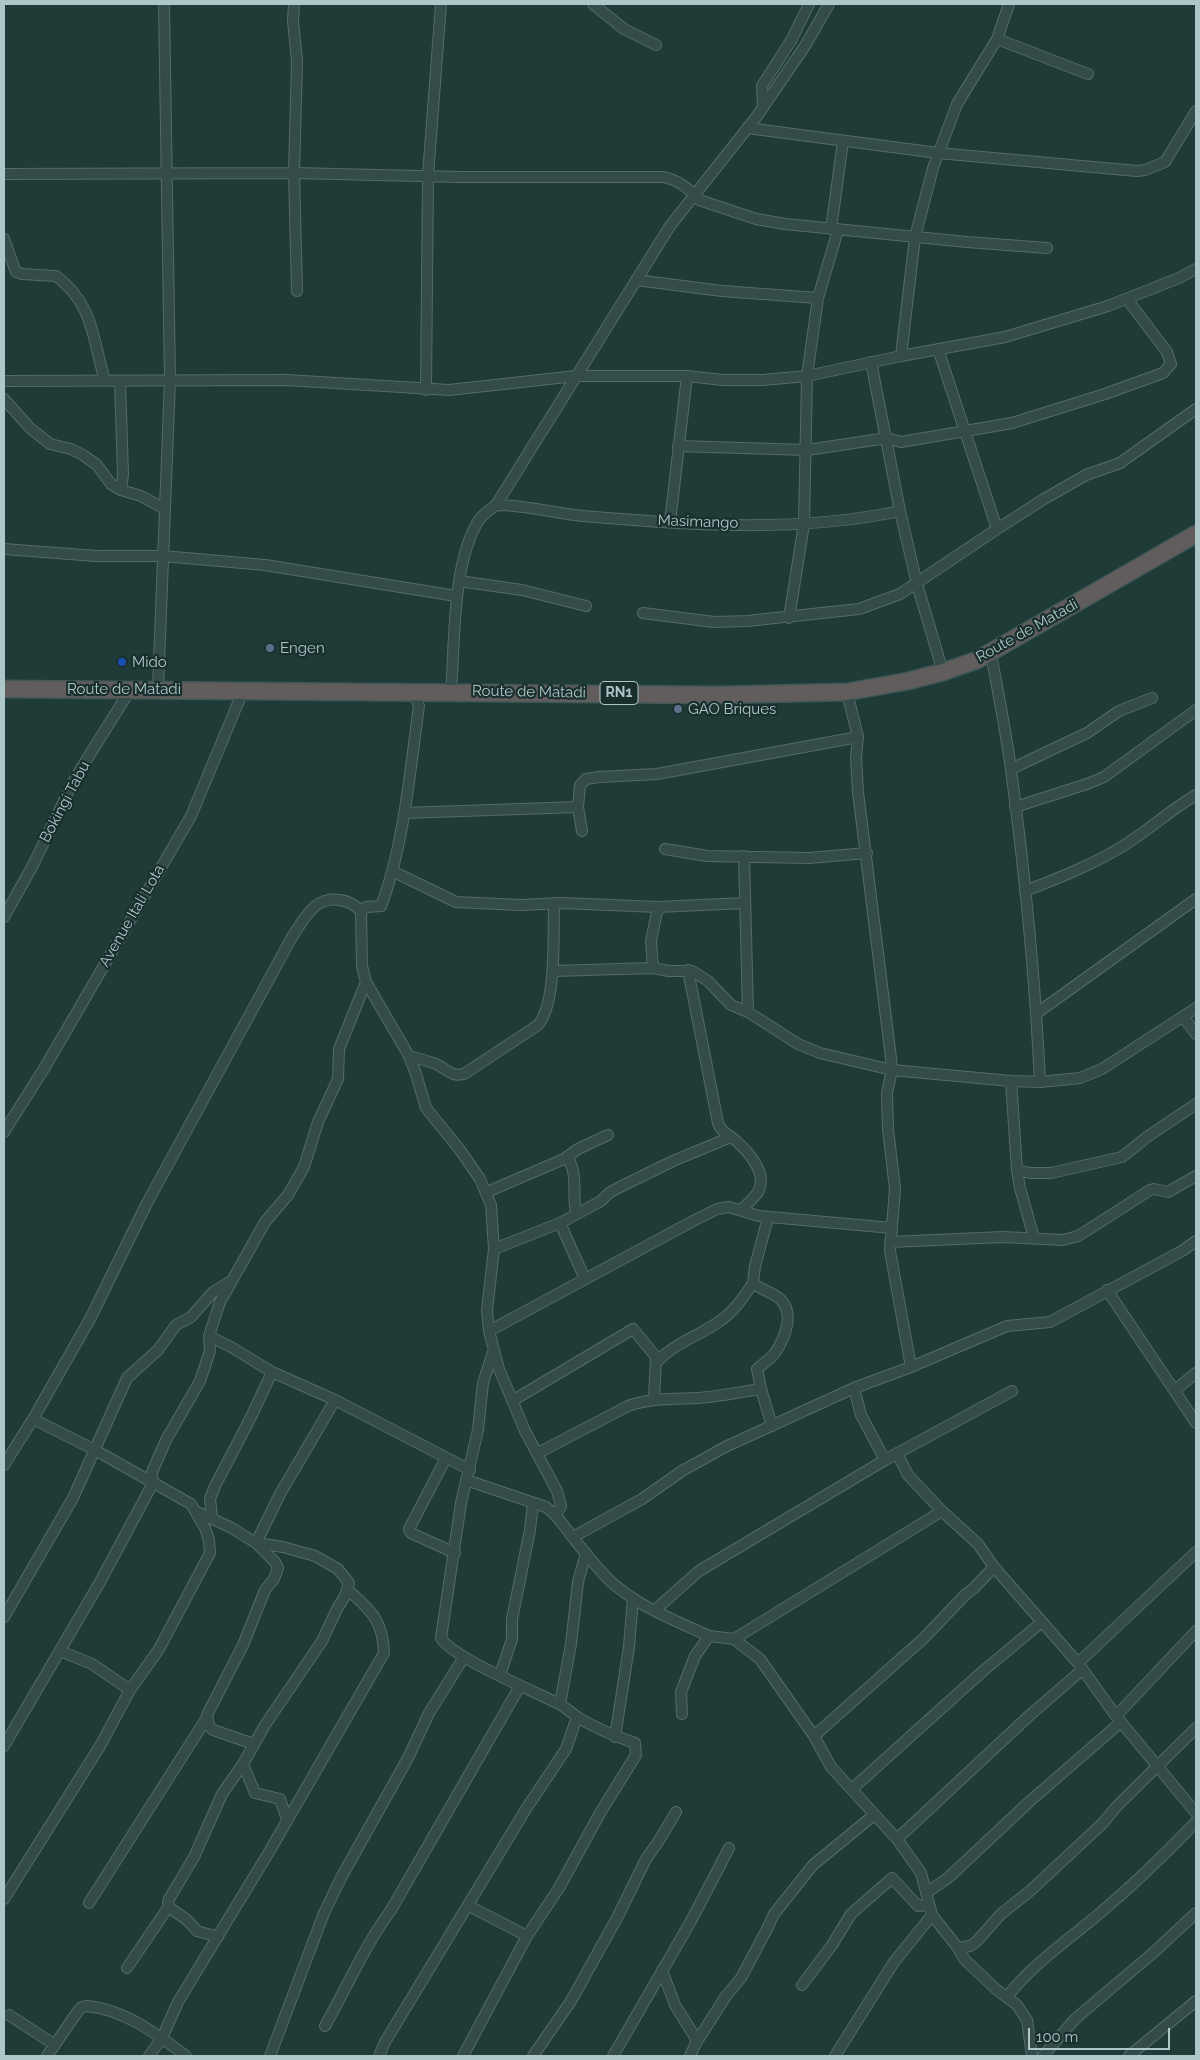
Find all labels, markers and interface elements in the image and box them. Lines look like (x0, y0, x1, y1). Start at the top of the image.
street label: Masimango (657, 512, 739, 532)
street label: Route de Matadi (973, 596, 1081, 666)
place label: Engen (280, 639, 325, 657)
marker: Engen (264, 642, 276, 654)
place label: Mido (132, 653, 167, 671)
marker: Mido (116, 656, 128, 668)
street label: Route de Matadi (67, 680, 181, 698)
road number: RN1 (600, 681, 638, 704)
street label: Route de Matadi (472, 682, 586, 702)
place label: GAO Briques (688, 700, 776, 718)
marker: GAO Briques (672, 703, 684, 715)
street label: Bokingi Tabu (36, 758, 94, 846)
street label: Avenue Itali Lota (95, 862, 169, 970)
scale bar (1030, 2018, 1172, 2050)
text: 100 m (1036, 2028, 1078, 2046)

